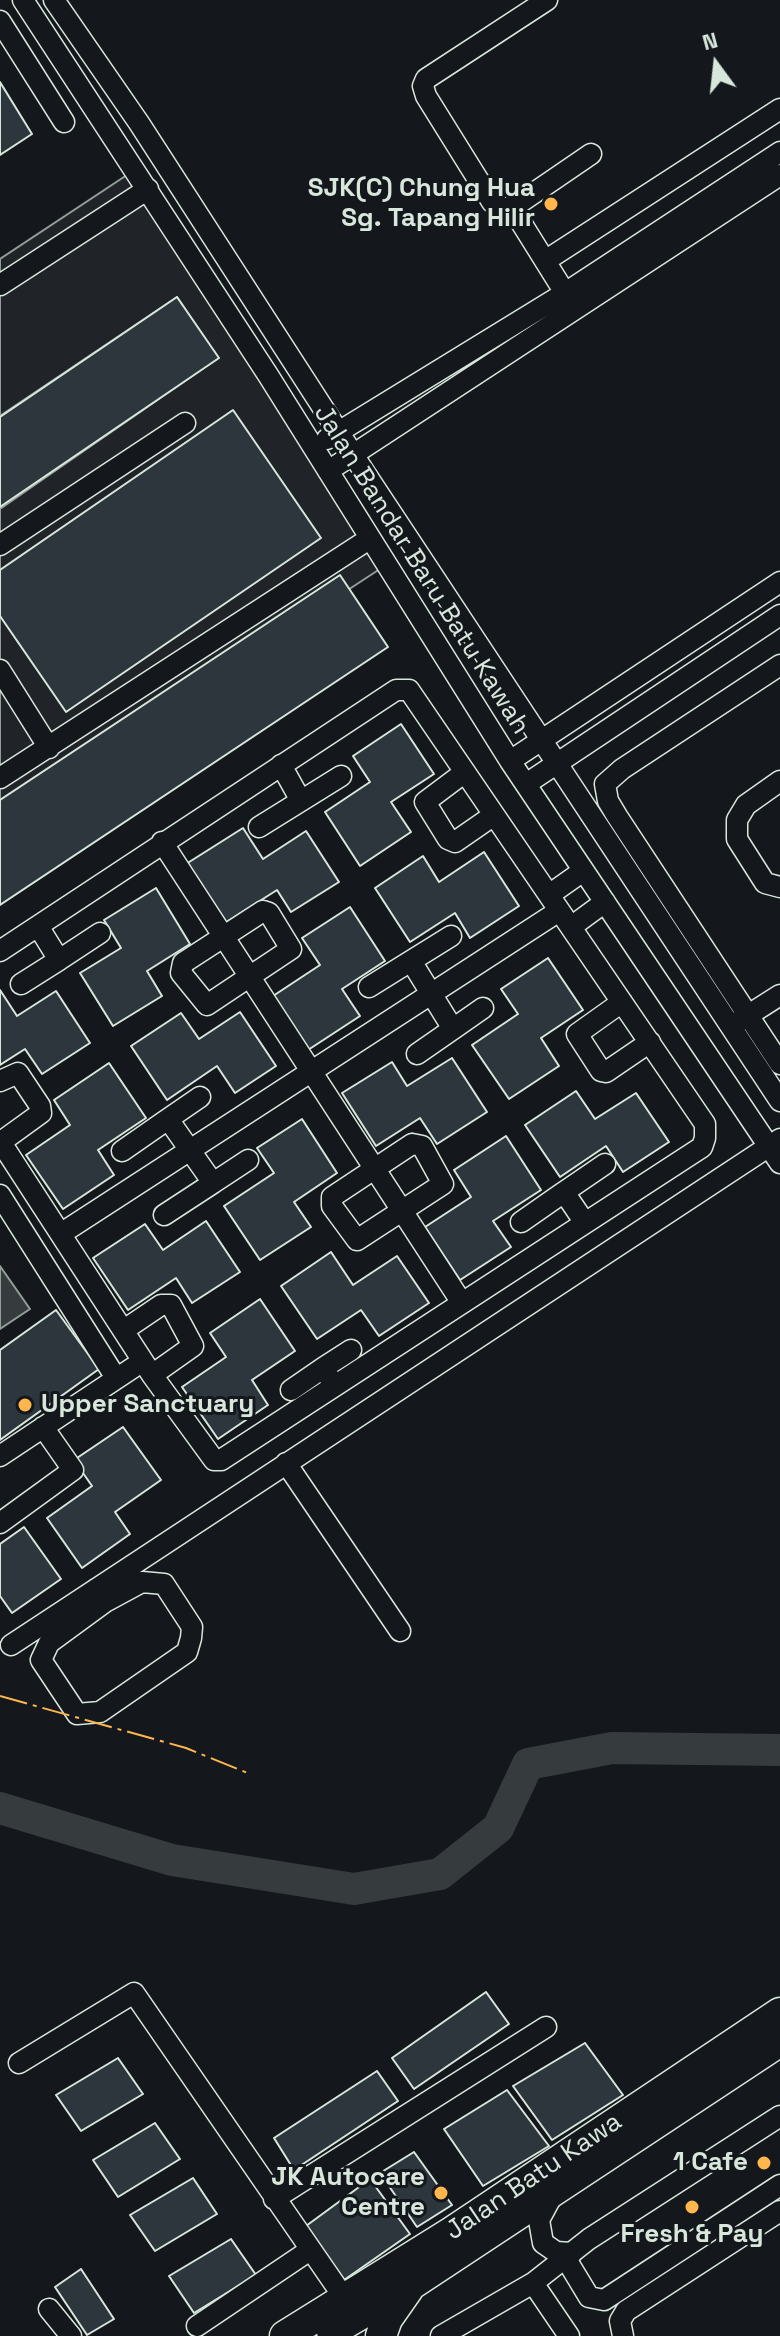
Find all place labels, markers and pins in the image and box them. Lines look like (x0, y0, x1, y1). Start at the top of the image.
place label: SJK(C) Chung Hua Sg. Tapang Hilir (308, 173, 535, 234)
marker: SJK(C) Chung Hua Sg. Tapang Hilir (542, 195, 560, 213)
place label: Upper Sanctuary (41, 1389, 254, 1421)
marker: Upper Sanctuary (16, 1396, 34, 1414)
place label: 1 Cafe (673, 2147, 748, 2179)
marker: 1 Cafe (755, 2154, 773, 2172)
place label: JK Autocare Centre (271, 2162, 425, 2224)
marker: JK Autocare Centre (432, 2184, 450, 2202)
marker: Fresh & Pay (683, 2198, 701, 2216)
place label: Fresh & Pay (620, 2219, 764, 2251)

